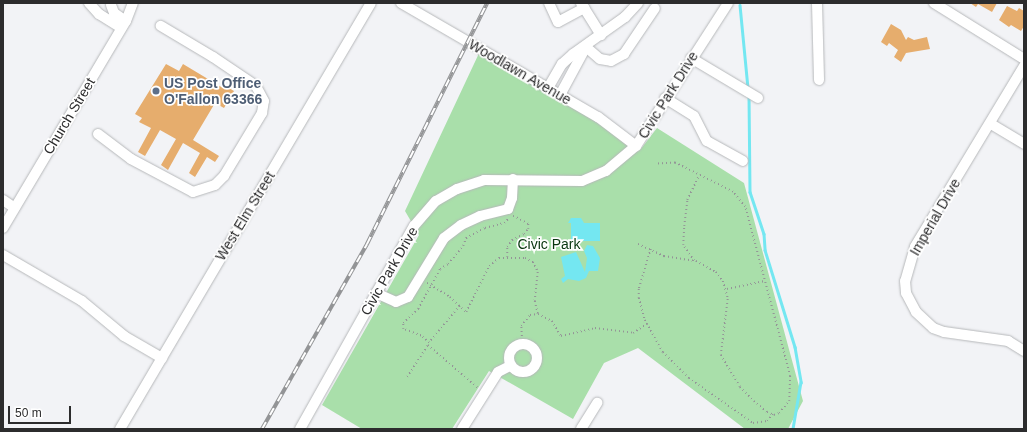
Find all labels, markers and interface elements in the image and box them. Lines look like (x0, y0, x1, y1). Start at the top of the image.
street label: Woodlawn Avenue (465, 36, 575, 108)
street label: Civic Park Drive (634, 48, 702, 142)
street label: Church Street (40, 75, 98, 157)
place label: US Post Office O'Fallon 63366 (164, 75, 262, 108)
marker: US Post Office O'Fallon 63366 (151, 86, 161, 96)
street label: West Elm Street (212, 168, 278, 264)
street label: Imperial Drive (906, 175, 964, 259)
street label: Civic Park Drive (357, 224, 421, 318)
park label: Civic Park (517, 236, 581, 252)
scale bar (10, 398, 73, 424)
text: 50 m (15, 406, 42, 420)

